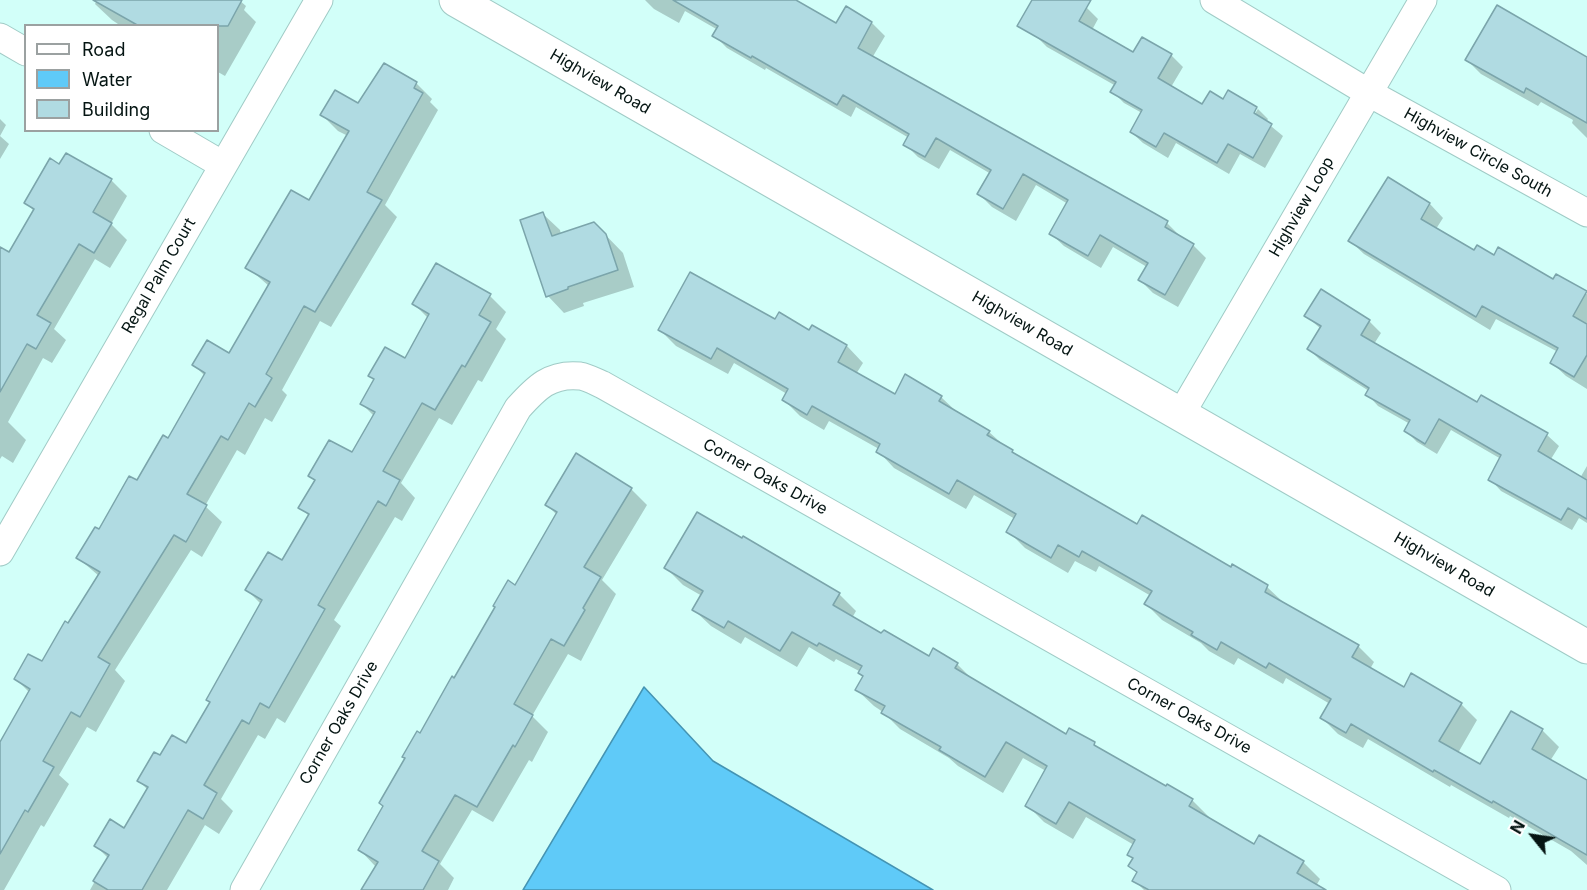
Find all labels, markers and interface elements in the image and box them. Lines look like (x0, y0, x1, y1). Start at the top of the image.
legend (24, 24, 219, 132)
text: Road (82, 39, 125, 60)
street label: Highview Road (546, 45, 654, 119)
text: Water (82, 69, 132, 90)
text: Building (82, 99, 150, 120)
street label: Highview Circle South (1401, 104, 1555, 202)
street label: Highview Loop (1266, 154, 1338, 260)
street label: Regal Palm Court (118, 215, 200, 337)
street label: Highview Road (968, 287, 1076, 361)
street label: Corner Oaks Drive (699, 435, 831, 519)
street label: Highview Road (1390, 528, 1498, 602)
street label: Corner Oaks Drive (296, 658, 382, 788)
street label: Corner Oaks Drive (1123, 674, 1255, 758)
north arrow (1503, 806, 1563, 866)
text: N (1506, 817, 1529, 837)

